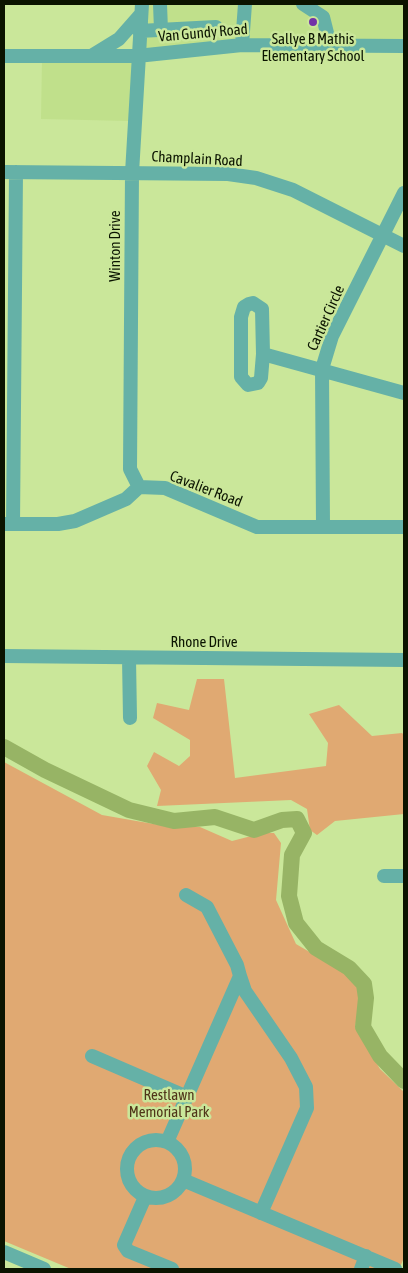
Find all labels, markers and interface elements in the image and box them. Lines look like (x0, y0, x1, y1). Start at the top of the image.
marker: Sallye B Mathis Elementary School (307, 16, 319, 28)
street label: Van Gundy Road (158, 20, 248, 46)
place label: Sallye B Mathis Elementary School (261, 30, 365, 65)
street label: Champlain Road (151, 148, 243, 170)
street label: Winton Drive (106, 210, 124, 282)
street label: Cartier Circle (304, 282, 348, 354)
street label: Cavalier Road (167, 467, 245, 511)
street label: Rhone Drive (170, 633, 238, 651)
park label: Restlawn Memorial Park (129, 1086, 209, 1121)

